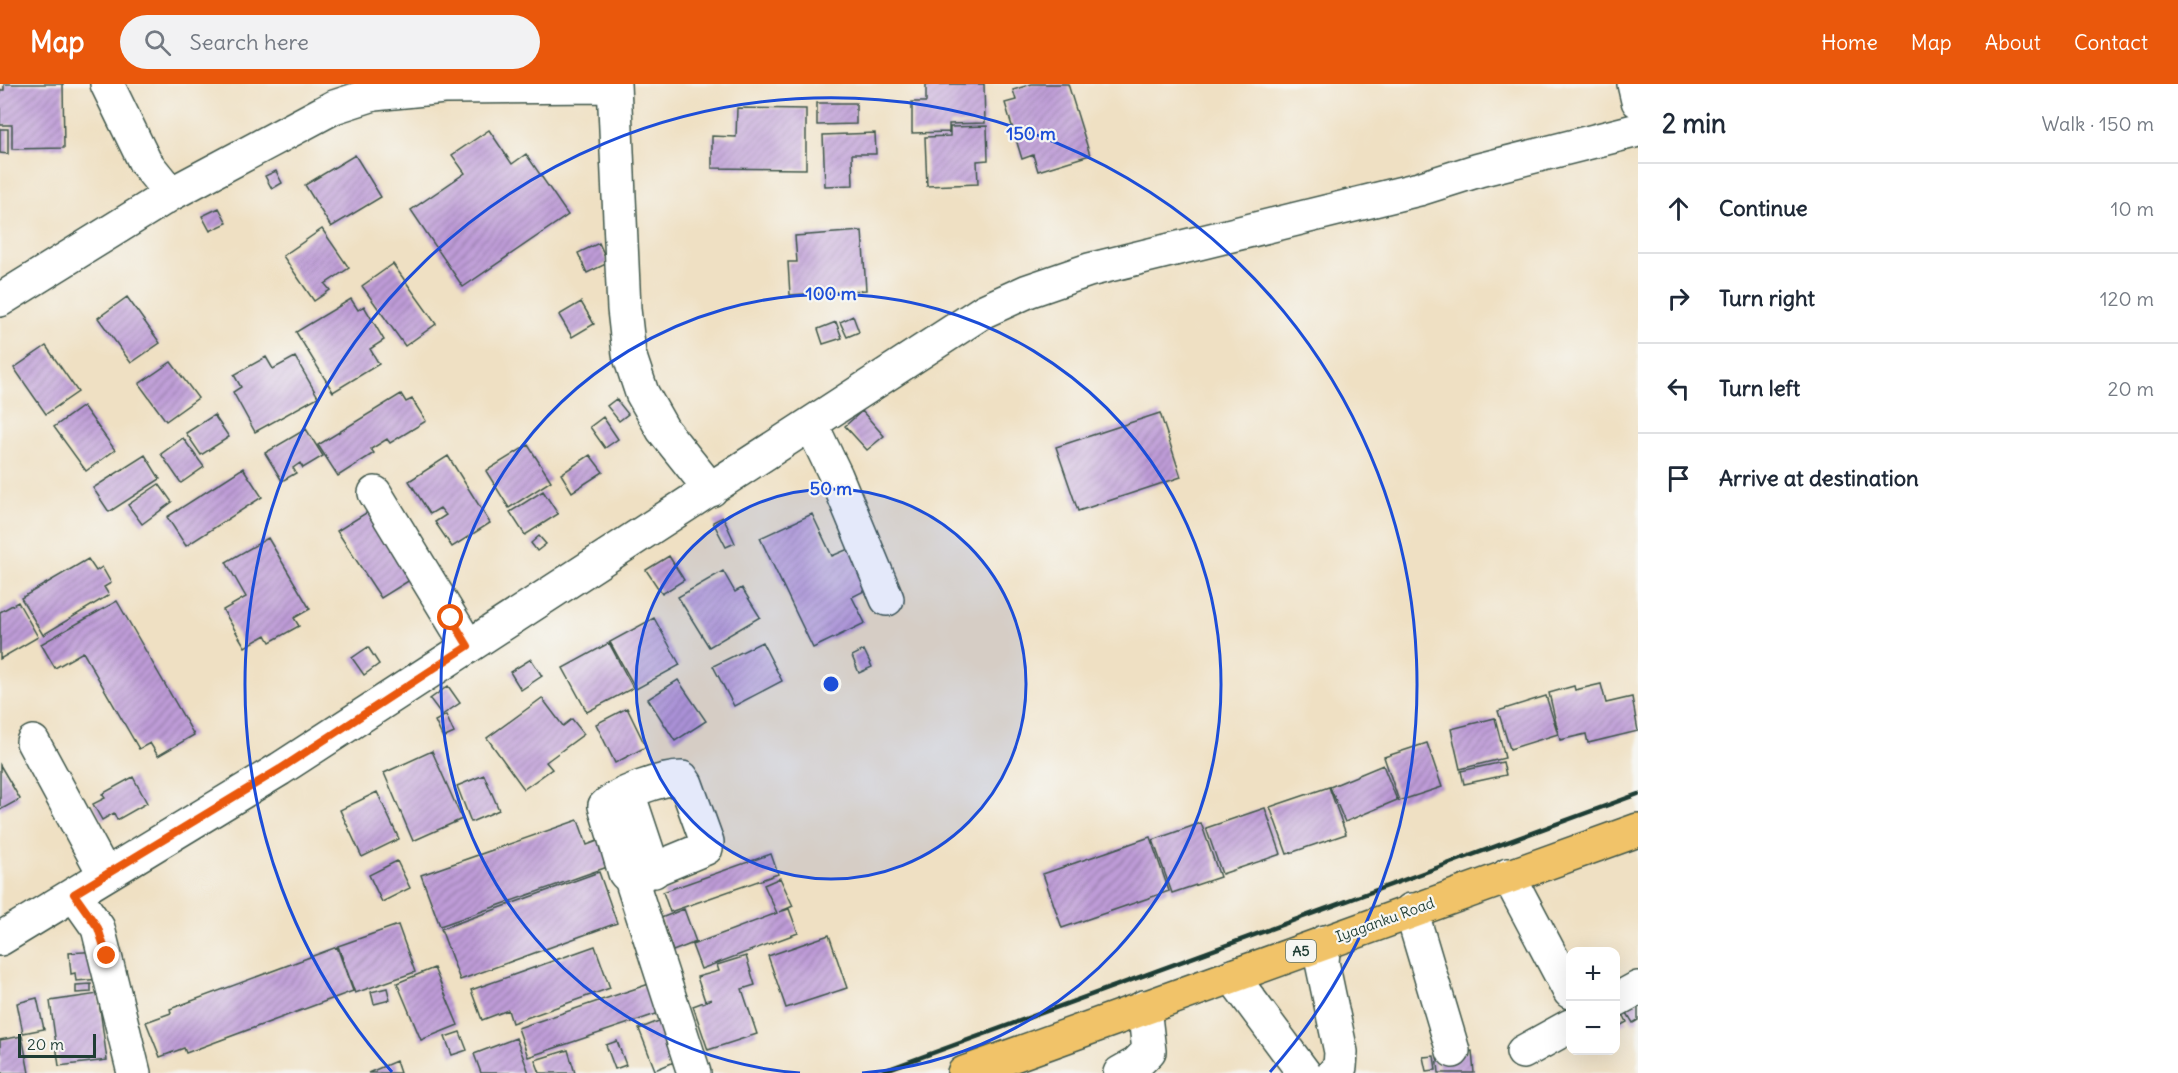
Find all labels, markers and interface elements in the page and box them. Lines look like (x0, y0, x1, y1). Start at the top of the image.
search box (120, 15, 540, 69)
text: Map (30, 24, 84, 60)
icon: search (141, 26, 174, 59)
text: Search here (189, 28, 309, 56)
text: Home (1821, 29, 1878, 56)
text: Map (1911, 29, 1952, 56)
text: About (1985, 29, 2041, 56)
text: Contact (2074, 29, 2148, 56)
text: 2 min (1662, 107, 1726, 140)
text: Walk · 150 m (2042, 111, 2154, 136)
text: 150 m (1006, 122, 1056, 145)
icon: ahead (1662, 192, 1695, 225)
text: Continue (1719, 194, 1808, 222)
text: 10 m (2111, 196, 2154, 221)
text: 100 m (806, 282, 857, 305)
icon: right (1662, 282, 1695, 315)
text: Turn right (1719, 284, 1815, 312)
text: 120 m (2100, 286, 2154, 311)
icon: left (1662, 372, 1695, 405)
text: Turn left (1719, 374, 1800, 402)
text: 20 m (2108, 376, 2154, 401)
icon: arrive (1662, 462, 1695, 495)
text: Arrive at destination (1719, 464, 1919, 492)
text: 50 m (810, 477, 852, 500)
route start (437, 604, 463, 630)
centre of rings (821, 674, 841, 694)
street label: Iyaganku Road (1333, 893, 1437, 946)
road number: A5 (1286, 940, 1316, 962)
route end (93, 942, 119, 968)
map controls (1566, 947, 1620, 1055)
button: + (1566, 947, 1620, 1001)
button: − (1566, 1001, 1620, 1055)
scale bar (18, 1031, 96, 1058)
text: 20 m (27, 1034, 64, 1054)

